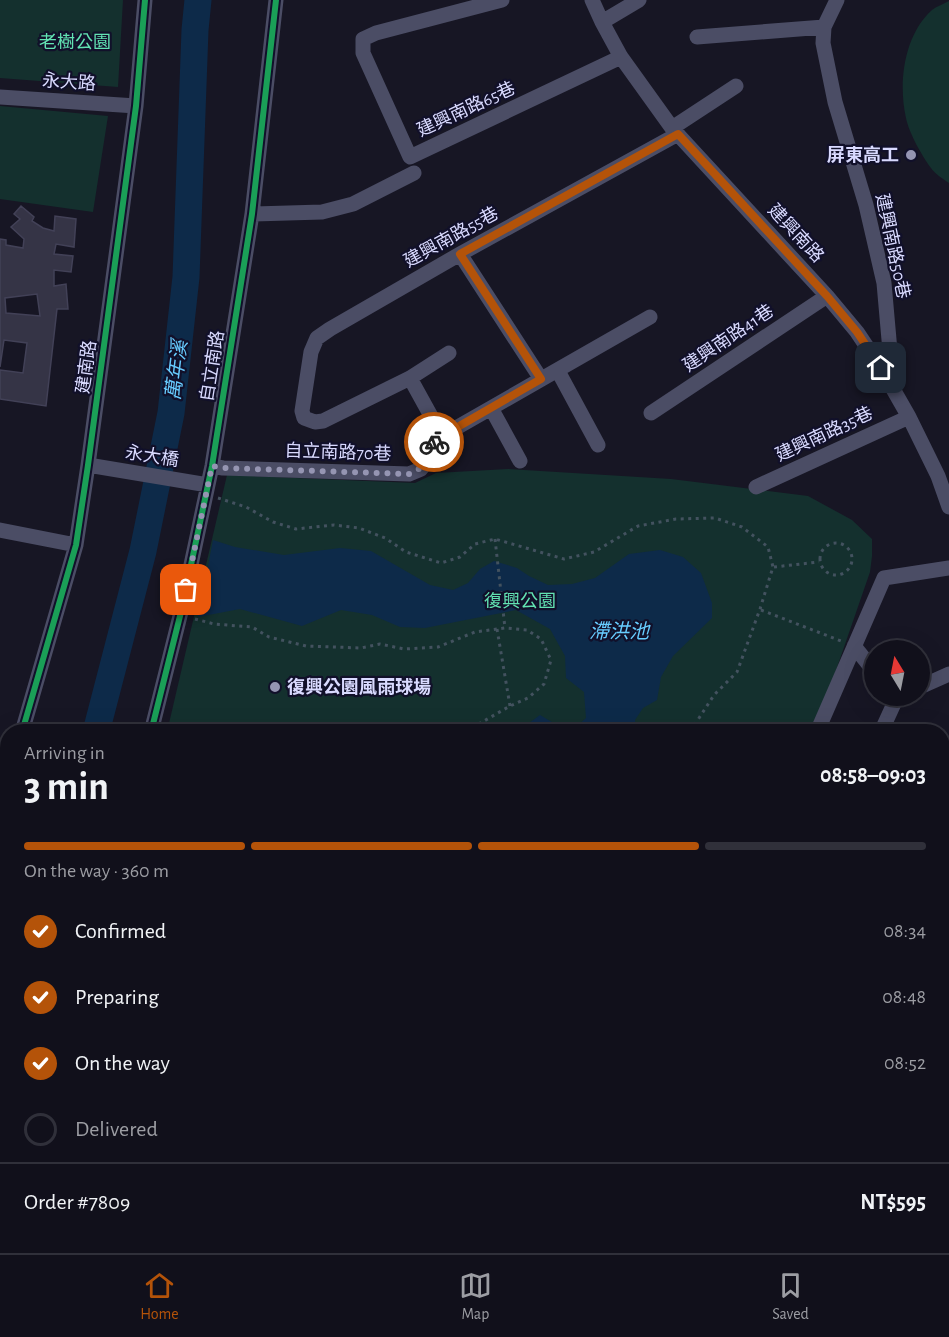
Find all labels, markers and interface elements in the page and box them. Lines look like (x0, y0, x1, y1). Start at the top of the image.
park label: 老樹公園 (39, 32, 111, 52)
street label: 永大路 (41, 70, 97, 94)
street label: 建興南路65巷 (414, 78, 518, 140)
place label: 屏東高工 (827, 145, 899, 165)
marker: 屏東高工 (904, 148, 918, 162)
street label: 建興南路50巷 (872, 192, 914, 300)
street label: 建興南路 (764, 200, 828, 266)
street label: 建興南路55巷 (400, 203, 502, 271)
street label: 建興南路41巷 (679, 300, 777, 376)
street label: 自立南路 (196, 329, 228, 403)
water label: 萬年溪 (162, 336, 191, 401)
street label: 建南路 (72, 339, 100, 395)
pin (855, 342, 906, 393)
icon: home (864, 351, 897, 384)
street label: 建興南路35巷 (772, 403, 876, 465)
courier (404, 412, 464, 472)
icon: bike (418, 426, 451, 459)
street label: 自立南路70巷 (284, 440, 392, 464)
street label: 永大橋 (124, 442, 180, 470)
pin (160, 564, 211, 615)
icon: bag (169, 573, 202, 606)
park label: 復興公園 (484, 592, 556, 611)
water label: 滯洪池 (589, 621, 651, 642)
north arrow (864, 640, 930, 706)
map controls (864, 640, 930, 706)
place label: 復興公園風雨球場 (287, 677, 431, 697)
marker: 復興公園風雨球場 (268, 680, 282, 694)
text: Arriving in (24, 743, 105, 763)
text: 08:58–09:03 (820, 764, 926, 786)
text: 3 min (24, 768, 109, 807)
text: On the way · 360 m (24, 861, 169, 881)
icon: check (24, 915, 57, 948)
text: Confirmed (75, 920, 166, 942)
text: 08:34 (884, 921, 926, 941)
icon: check (24, 981, 57, 1014)
text: Preparing (75, 986, 159, 1008)
text: 08:48 (882, 987, 926, 1007)
icon: check (24, 1047, 57, 1080)
text: On the way (75, 1052, 170, 1074)
text: 08:52 (884, 1053, 926, 1073)
text: Delivered (75, 1118, 158, 1140)
text: Order #7809 (24, 1191, 130, 1213)
text: NT$595 (860, 1191, 926, 1213)
tab: Home (140, 1269, 179, 1324)
tab: Map (459, 1269, 492, 1324)
tab: Saved (772, 1269, 809, 1324)

